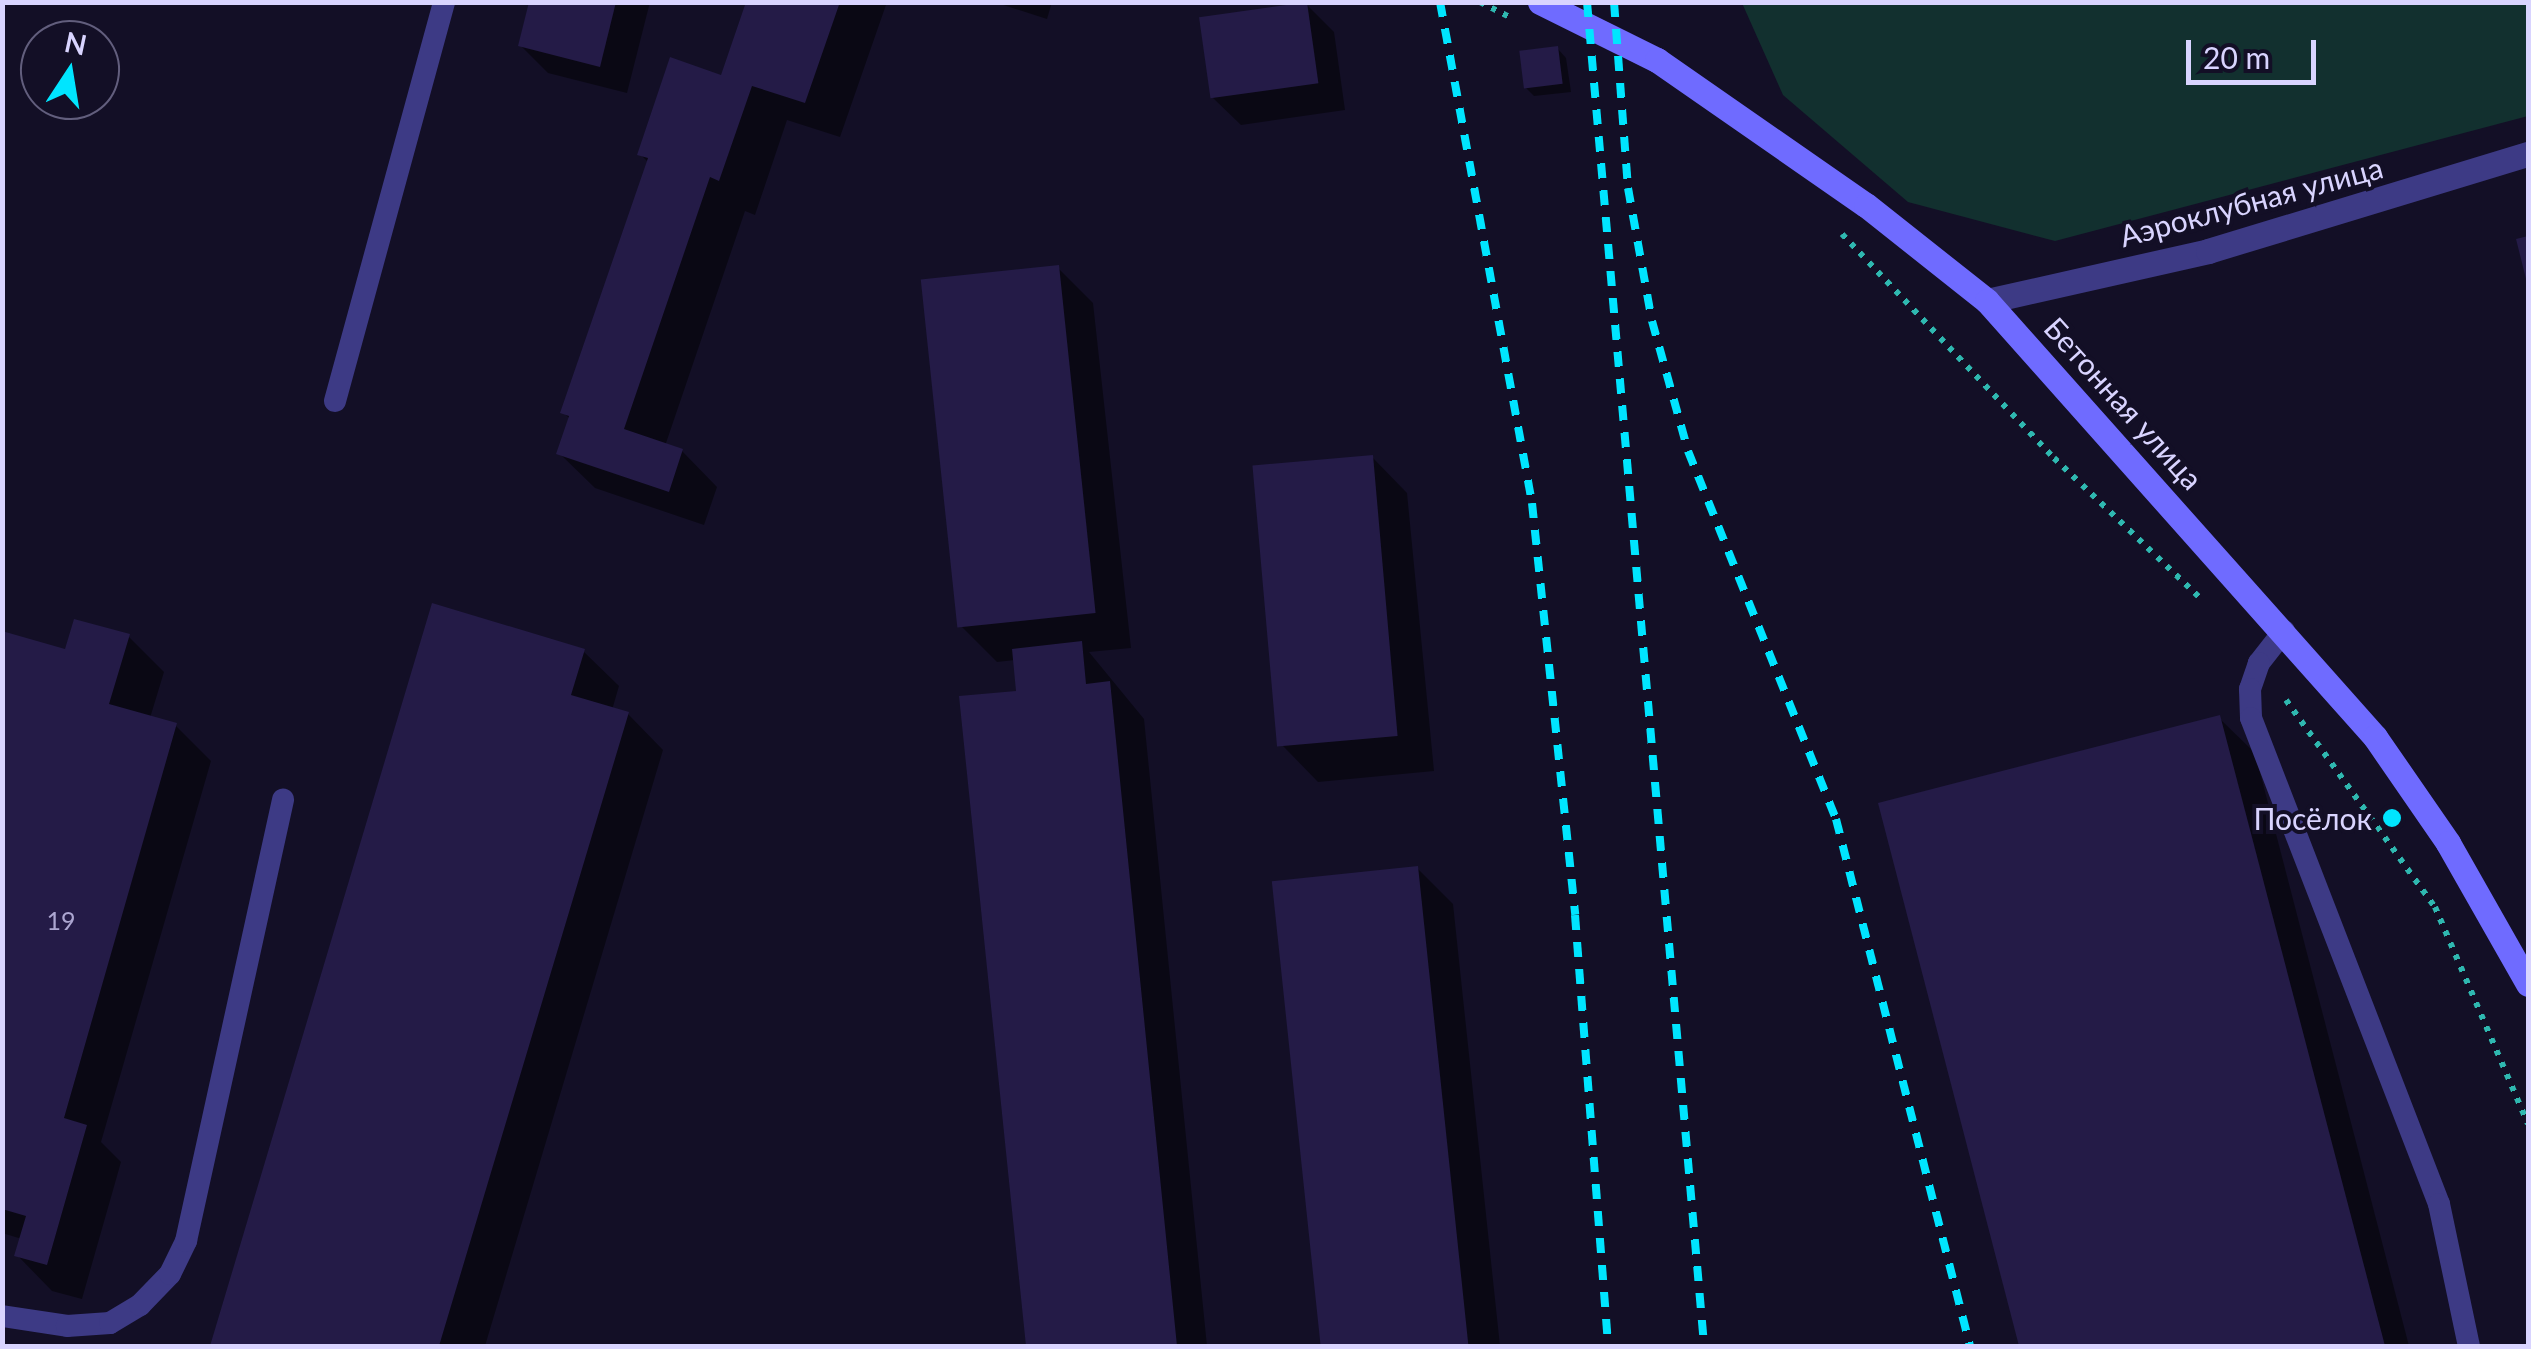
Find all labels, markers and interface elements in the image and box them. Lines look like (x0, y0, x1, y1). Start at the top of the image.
north arrow (20, 20, 120, 120)
scale bar (2191, 20, 2321, 82)
text: N (62, 24, 90, 61)
text: 20 m (2203, 39, 2270, 75)
street label: Аэроклубная улица (2116, 149, 2386, 253)
street label: Бетонная улица (2037, 310, 2211, 496)
place label: Посёлок (2253, 800, 2372, 836)
marker: Посёлок (2381, 807, 2403, 829)
house number: 19 (47, 905, 75, 935)

